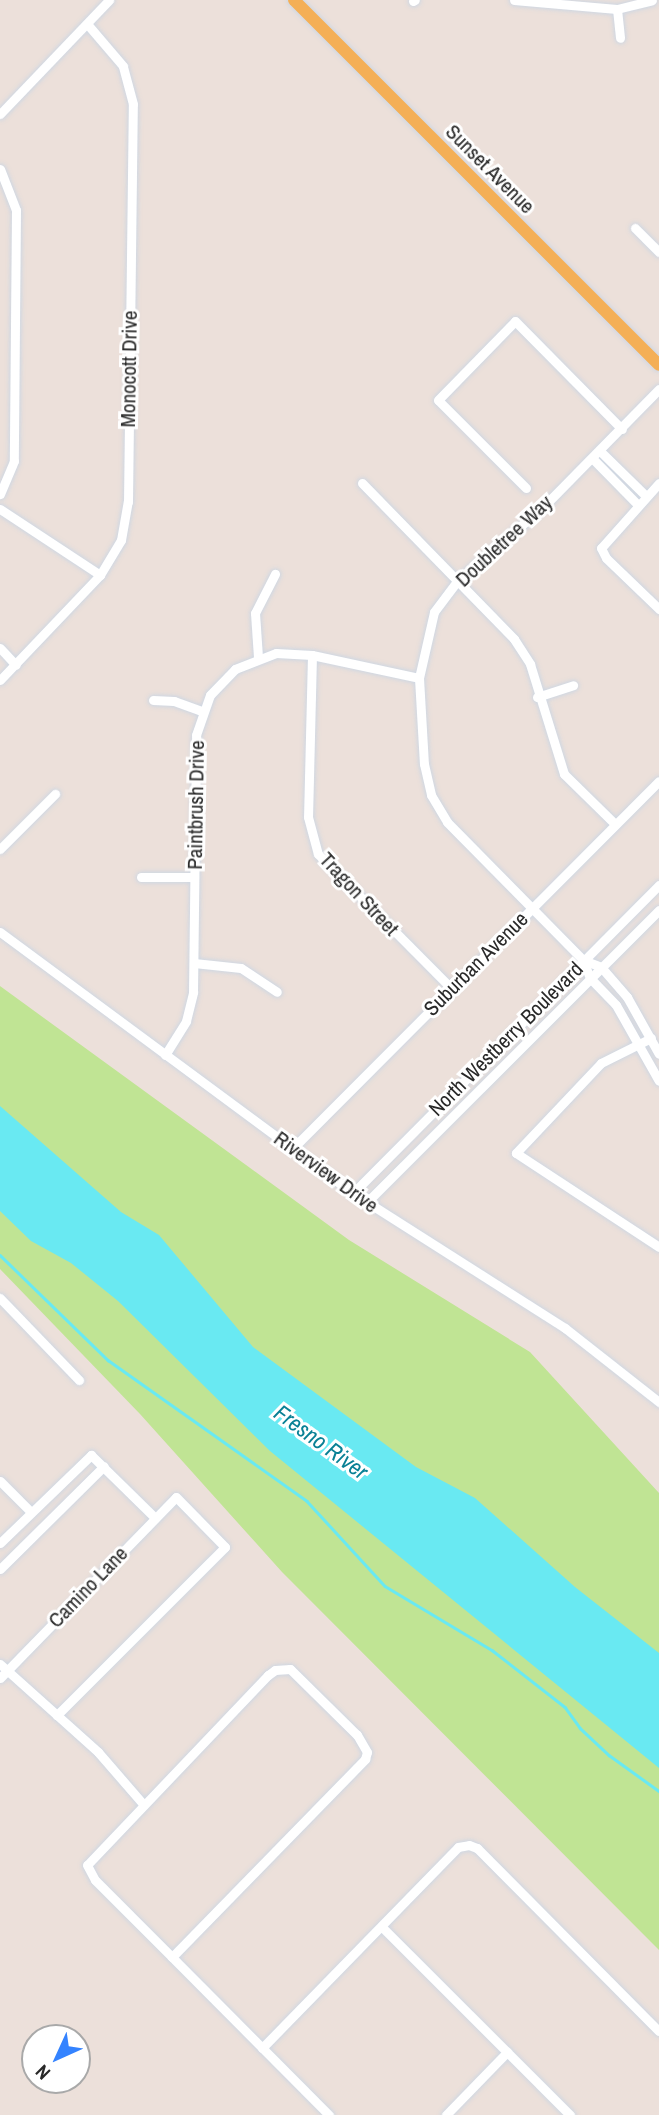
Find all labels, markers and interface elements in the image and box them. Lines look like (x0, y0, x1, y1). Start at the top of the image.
street label: Sunset Avenue (440, 119, 540, 219)
street label: Monocott Drive (115, 310, 143, 428)
street label: Doubletree Way (450, 490, 558, 592)
street label: Paintbrush Drive (182, 740, 210, 870)
street label: Tragon Street (314, 847, 404, 941)
street label: Suburban Avenue (418, 906, 534, 1022)
street label: North Westberry Boulevard (424, 957, 588, 1121)
street label: Riverview Drive (269, 1126, 383, 1218)
water label: Fresno River (269, 1399, 373, 1485)
street label: Camino Lane (43, 1541, 133, 1633)
north arrow (21, 2024, 91, 2094)
text: N (29, 2059, 56, 2086)

